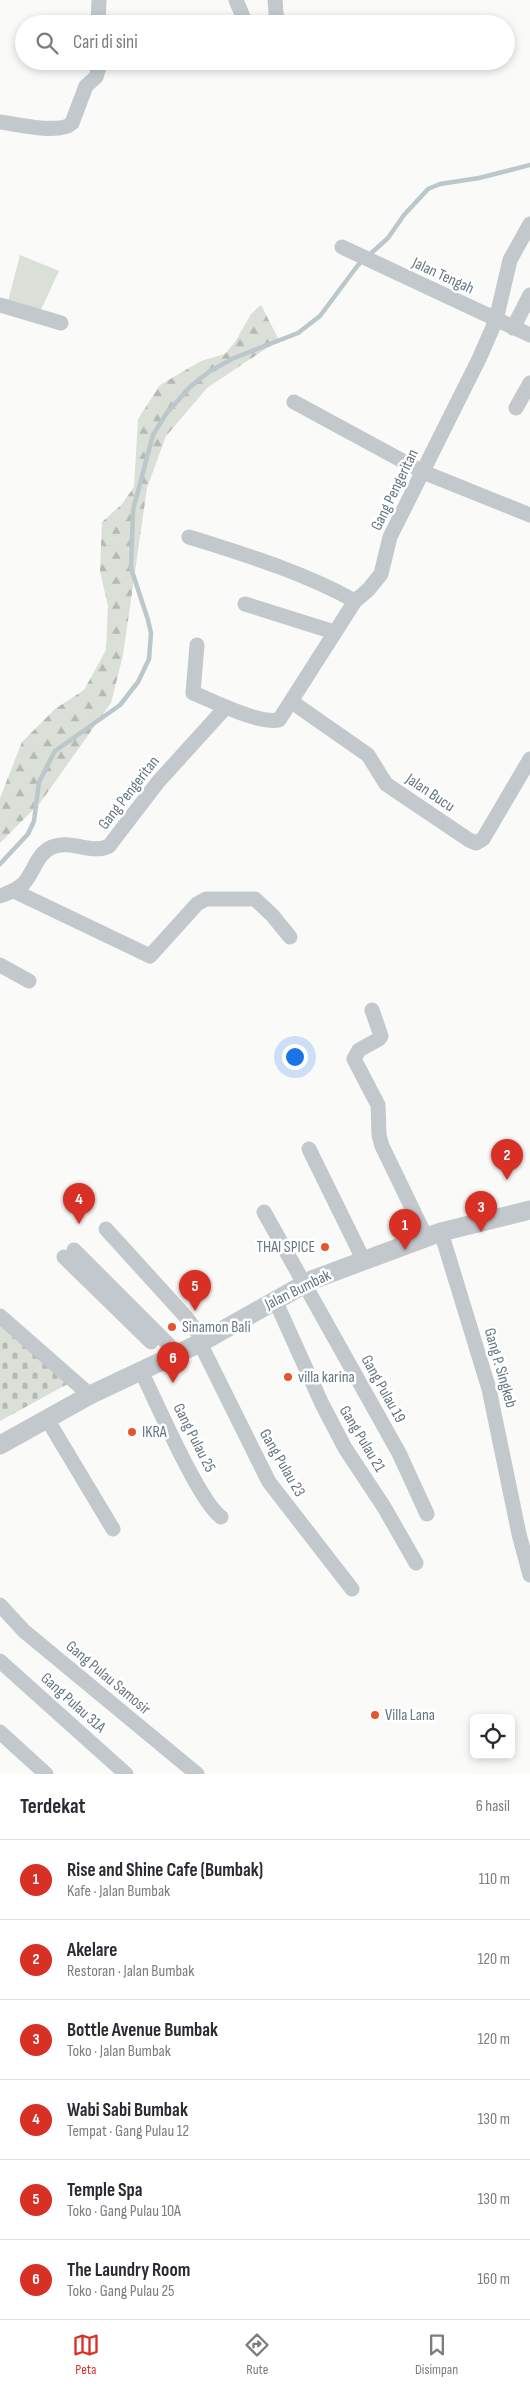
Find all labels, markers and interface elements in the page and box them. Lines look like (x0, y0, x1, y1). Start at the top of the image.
search box (15, 15, 515, 70)
icon: search (33, 29, 61, 57)
text: Cari di sini (73, 31, 138, 54)
street label: Jalan Tengah (408, 253, 477, 299)
street label: Gang Pengeritan (367, 446, 423, 534)
street label: Gang Pengeritan (94, 752, 164, 834)
street label: Jalan Bucu (401, 769, 458, 816)
your location (282, 1044, 308, 1070)
pin: 2 (491, 1139, 523, 1180)
pin: 4 (63, 1183, 95, 1224)
pin: 3 (465, 1191, 497, 1232)
pin: 1 (389, 1209, 421, 1250)
place label: THAI SPICE (257, 1238, 315, 1257)
marker: THAI SPICE (319, 1241, 331, 1253)
street label: Jalan Bumbak (261, 1266, 334, 1315)
pin: 5 (179, 1270, 211, 1311)
place label: Sinamon Bali (182, 1318, 251, 1337)
marker: Sinamon Bali (166, 1321, 178, 1333)
street label: Gang P. Singkeb (480, 1326, 520, 1410)
pin: 6 (157, 1342, 189, 1383)
street label: Gang Pulau 19 (357, 1352, 409, 1426)
place label: villa karina (298, 1368, 355, 1387)
marker: villa karina (282, 1371, 294, 1383)
street label: Gang Pulau 25 (169, 1400, 219, 1476)
street label: Gang Pulau 21 (335, 1402, 389, 1476)
place label: IKRA (142, 1423, 167, 1442)
marker: IKRA (126, 1426, 138, 1438)
street label: Gang Pulau 23 (255, 1426, 309, 1500)
street label: Gang Pulau Samosir (62, 1637, 155, 1719)
street label: Gang Pulau 31A (37, 1669, 110, 1737)
place label: Villa Lana (385, 1706, 435, 1725)
marker: Villa Lana (369, 1709, 381, 1721)
map controls (470, 1714, 515, 1759)
button: locate (470, 1714, 515, 1759)
text: Terdekat (20, 1794, 86, 1819)
text: 6 hasil (476, 1797, 510, 1816)
text: Rise and Shine Cafe (Bumbak) (67, 1859, 263, 1882)
text: 1 (33, 1870, 39, 1889)
text: 110 m (479, 1870, 510, 1889)
text: Kafe · Jalan Bumbak (67, 1882, 170, 1901)
text: Akelare (67, 1939, 117, 1962)
text: 2 (32, 1950, 40, 1969)
text: 120 m (478, 1950, 510, 1969)
text: Restoran · Jalan Bumbak (67, 1962, 194, 1981)
text: Bottle Avenue Bumbak (67, 2019, 218, 2042)
text: 3 (32, 2030, 40, 2049)
text: 120 m (478, 2030, 510, 2049)
text: Toko · Jalan Bumbak (67, 2042, 171, 2061)
text: Wabi Sabi Bumbak (67, 2099, 188, 2122)
text: 4 (32, 2110, 40, 2129)
text: 130 m (478, 2110, 510, 2129)
text: Tempat · Gang Pulau 12 (67, 2122, 189, 2141)
text: Temple Spa (67, 2179, 143, 2202)
text: 5 (32, 2190, 40, 2209)
text: 130 m (478, 2190, 510, 2209)
text: Toko · Gang Pulau 10A (67, 2202, 181, 2221)
text: The Laundry Room (67, 2259, 190, 2282)
text: 6 (32, 2270, 40, 2289)
text: 160 m (477, 2270, 510, 2289)
text: Toko · Gang Pulau 25 (67, 2282, 175, 2301)
tab: Peta (72, 2331, 100, 2378)
tab: Rute (243, 2331, 271, 2378)
tab: Disimpan (415, 2331, 458, 2378)

